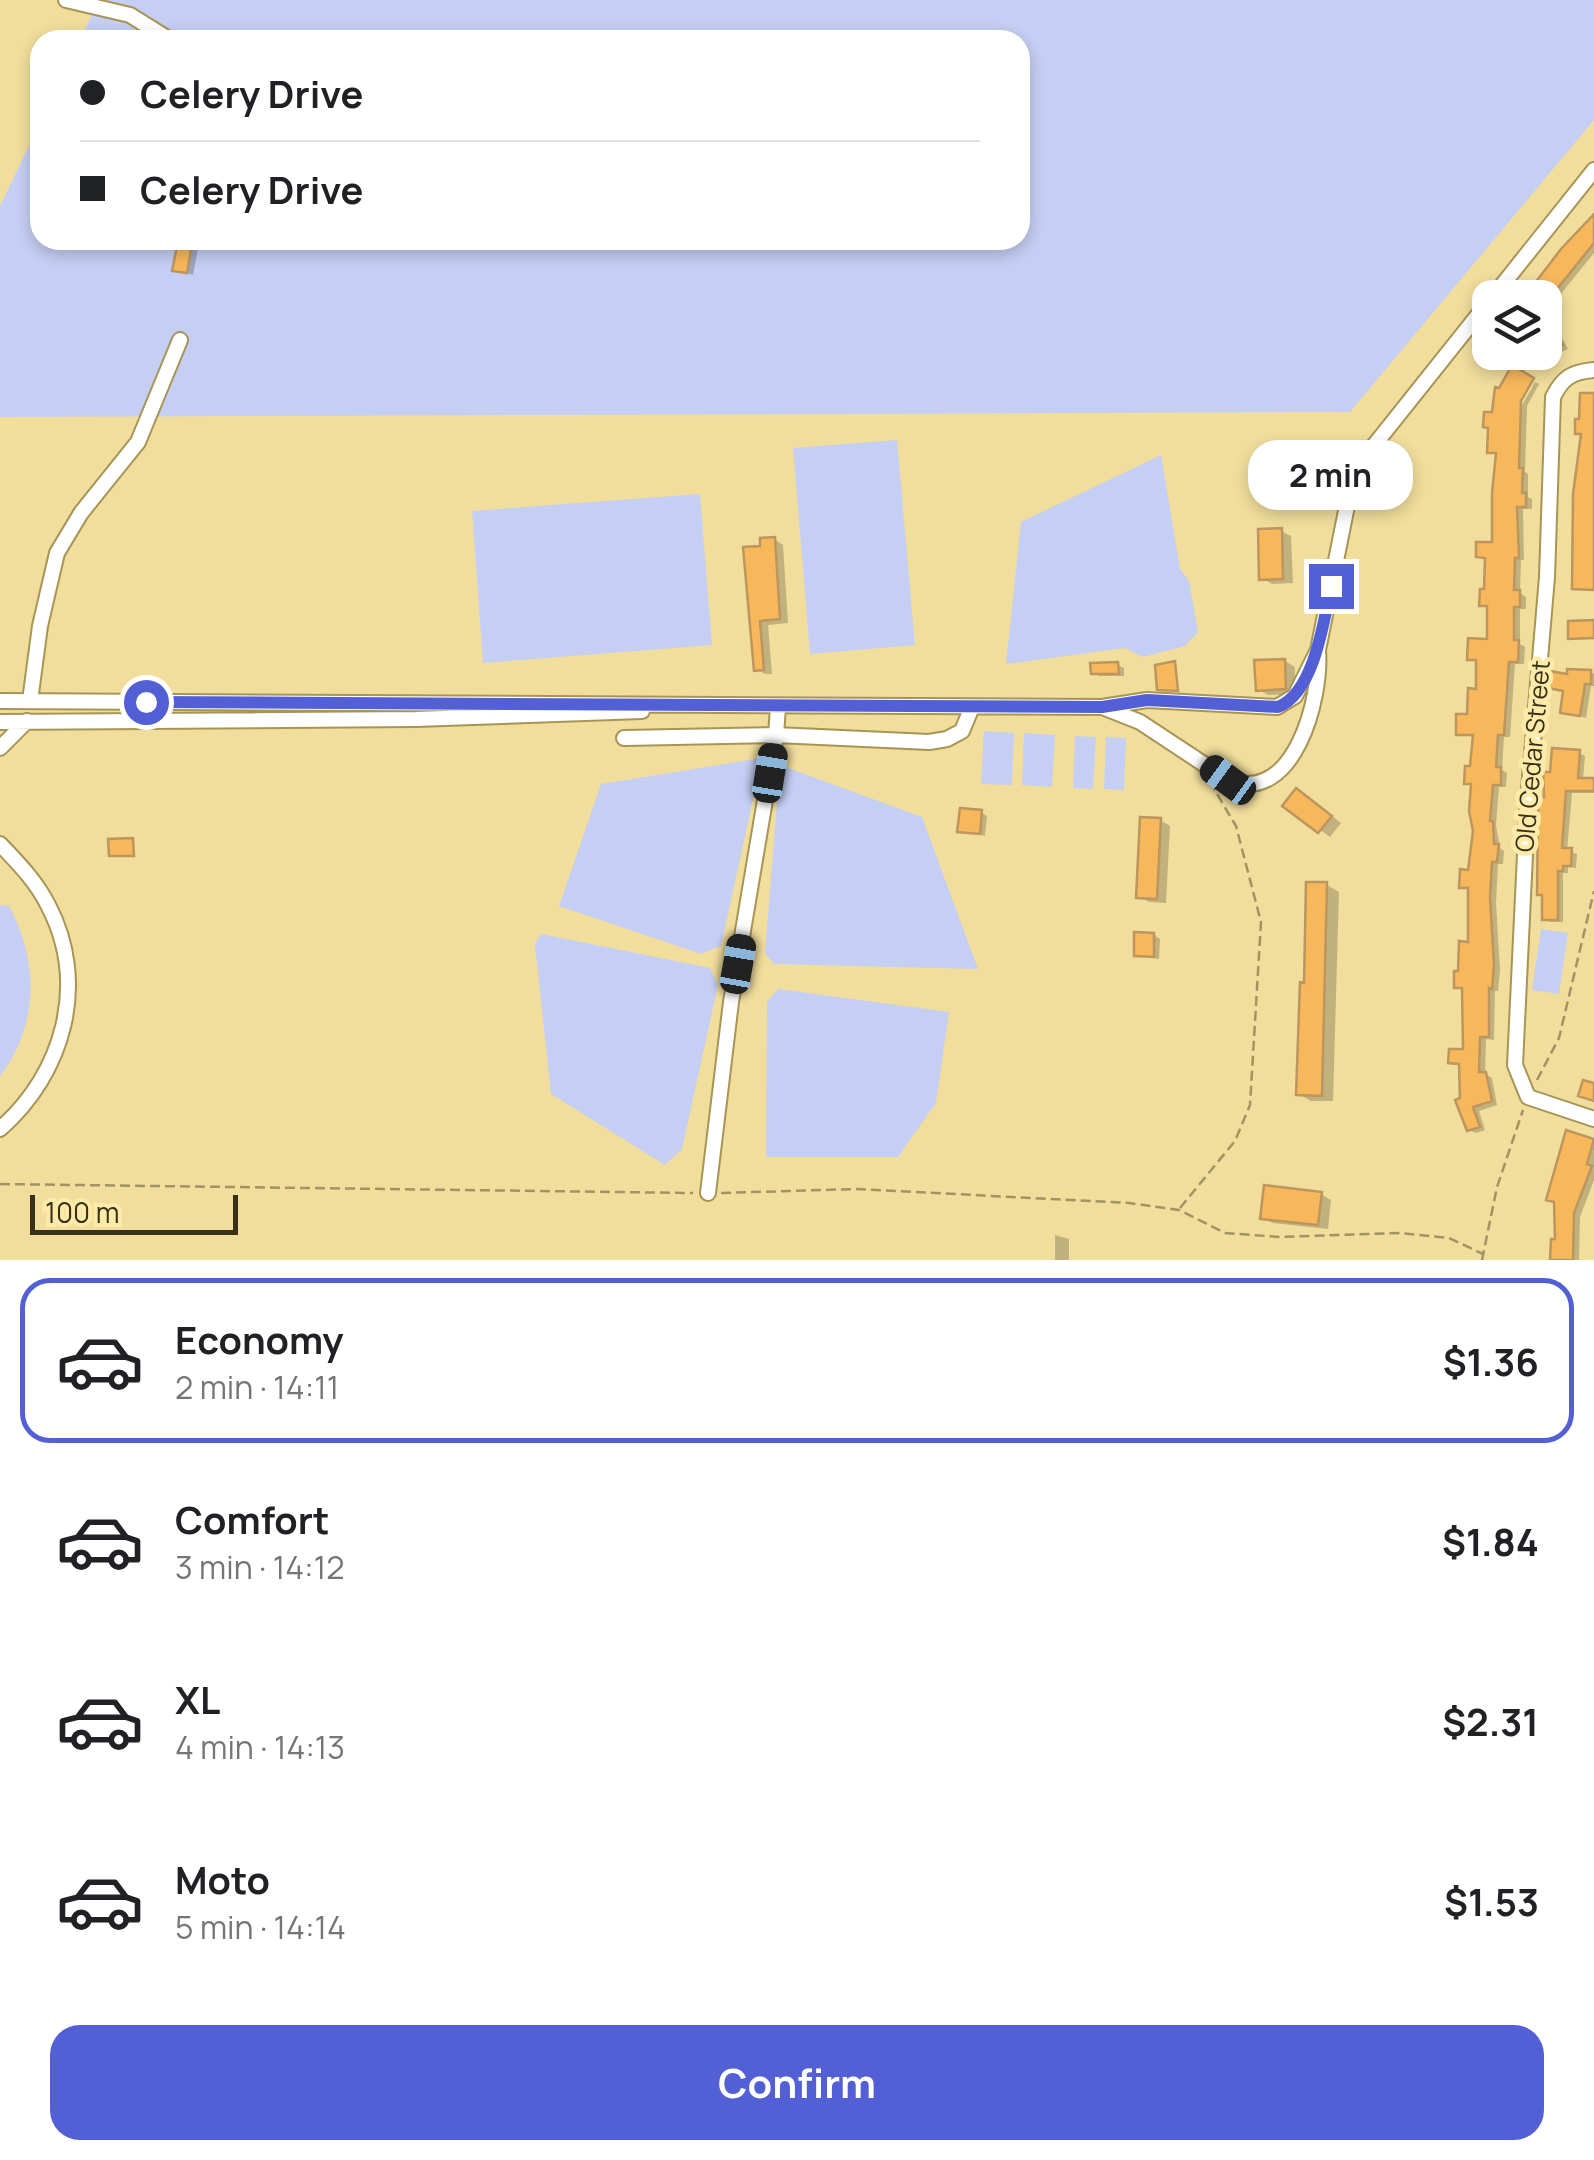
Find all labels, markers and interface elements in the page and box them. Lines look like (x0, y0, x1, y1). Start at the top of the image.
text: Celery Drive (140, 67, 363, 119)
text: Celery Drive (140, 163, 363, 215)
map controls (1472, 280, 1562, 370)
button: layers (1472, 280, 1562, 370)
callout: 2 min (1248, 441, 1414, 511)
text: 2 min (1289, 453, 1372, 497)
route end (1309, 564, 1354, 609)
street label: Old Cedar Street (1506, 659, 1558, 853)
route start (124, 680, 169, 725)
car (750, 741, 790, 805)
car (1195, 750, 1261, 810)
car (718, 932, 758, 996)
scale bar (30, 1190, 238, 1234)
text: 100 m (45, 1193, 119, 1231)
text: Economy (175, 1313, 344, 1365)
icon: car (55, 1316, 145, 1406)
text: $1.36 (1443, 1335, 1539, 1387)
text: 2 min · 14:11 (175, 1365, 339, 1409)
text: Comfort (175, 1493, 329, 1545)
icon: car (55, 1496, 145, 1586)
text: $1.84 (1442, 1515, 1539, 1567)
text: 3 min · 14:12 (175, 1545, 344, 1589)
text: XL (175, 1673, 220, 1725)
icon: car (55, 1676, 145, 1766)
text: $2.31 (1442, 1695, 1539, 1747)
text: 4 min · 14:13 (175, 1725, 345, 1769)
text: Moto (175, 1853, 270, 1905)
icon: car (55, 1856, 145, 1946)
text: $1.53 (1444, 1875, 1539, 1927)
text: 5 min · 14:14 (175, 1905, 346, 1949)
button: Confirm (50, 2025, 1544, 2140)

